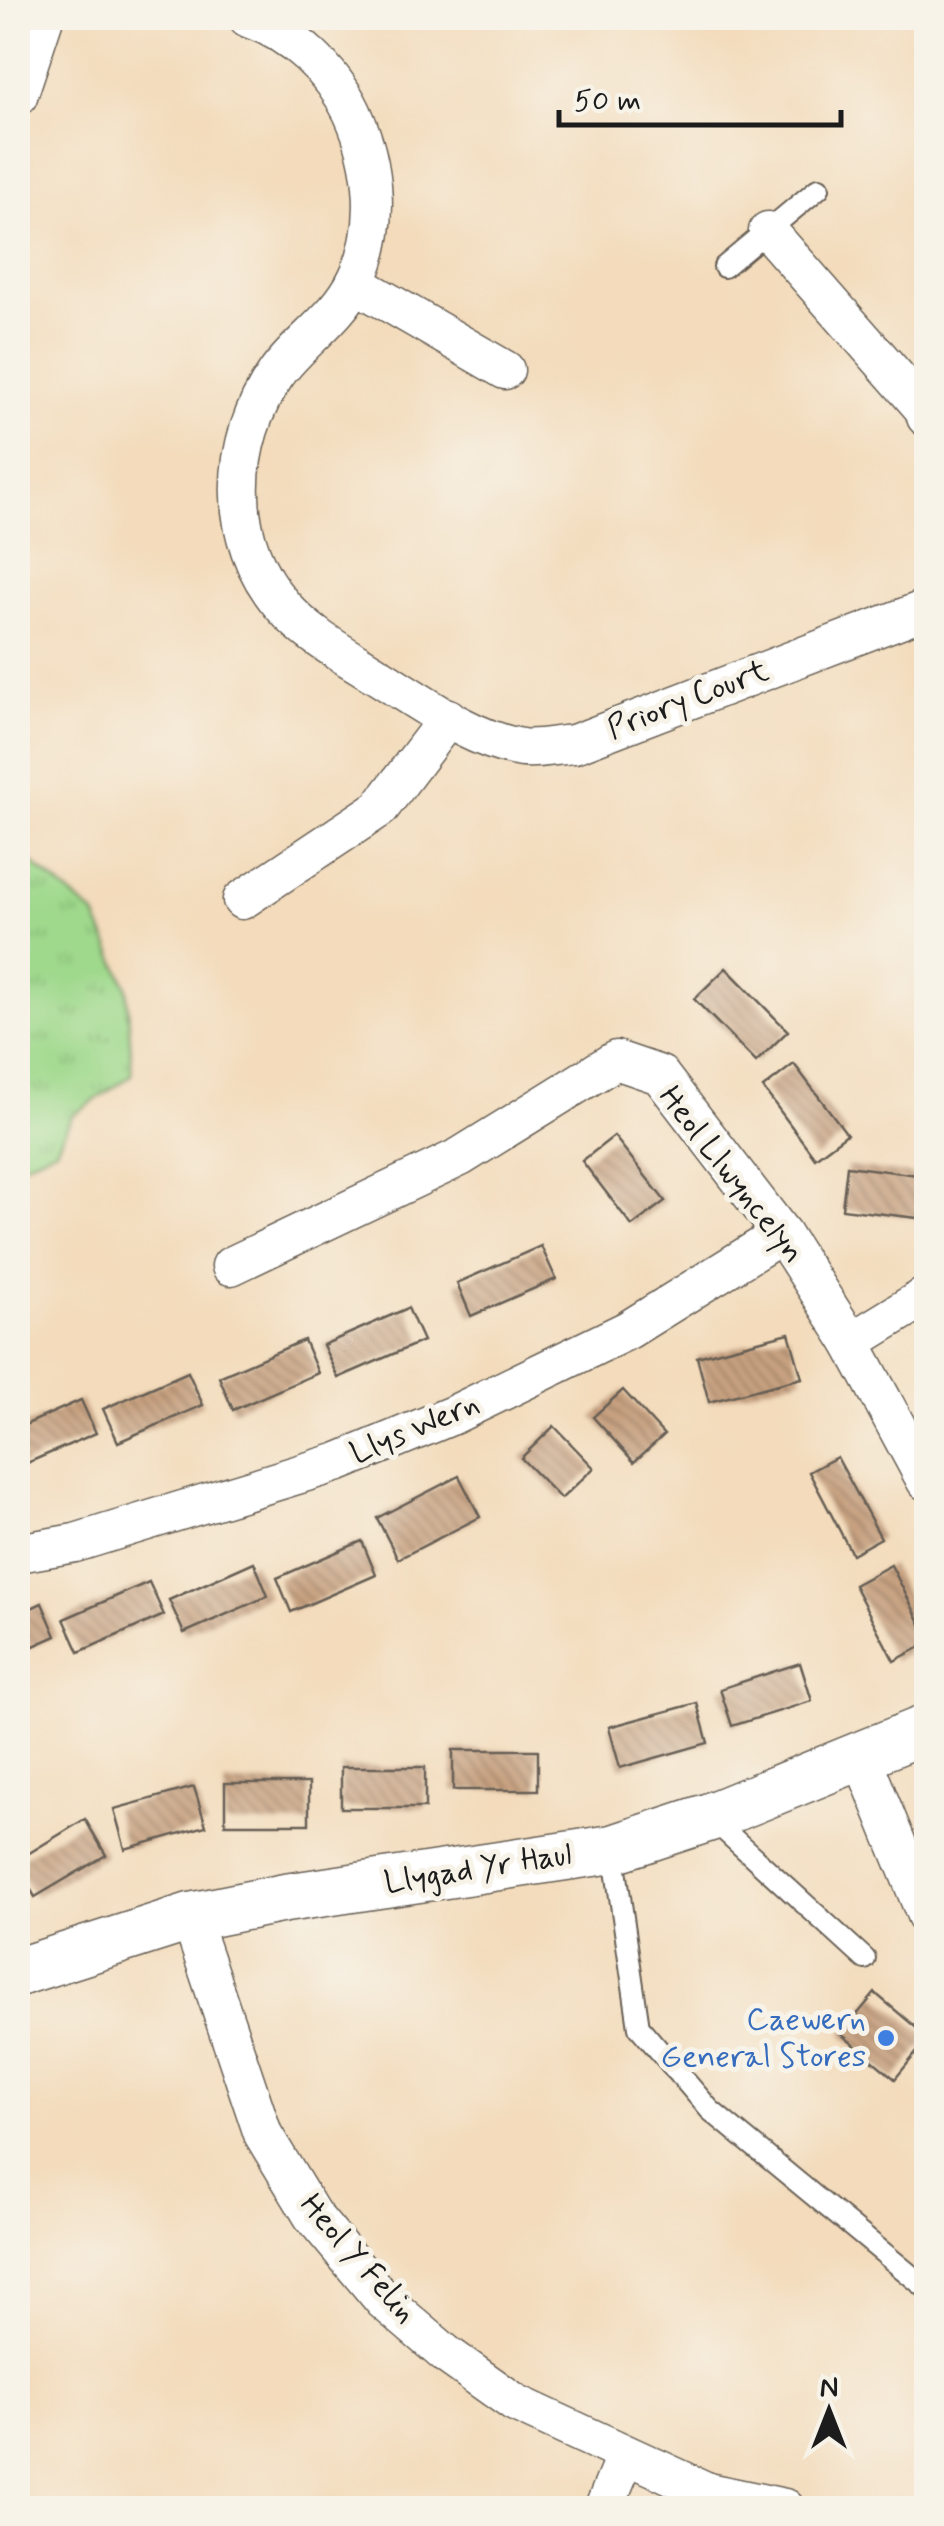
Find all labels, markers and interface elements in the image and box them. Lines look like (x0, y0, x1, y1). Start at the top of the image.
scale bar (559, 65, 842, 127)
text: 50 m (574, 82, 641, 121)
street label: Priory Court (601, 650, 775, 750)
street label: Heol Llwyncelyn (648, 1078, 814, 1272)
street label: Llys Wern (344, 1383, 486, 1475)
street label: Llygad Yr Haul (381, 1833, 575, 1905)
place label: Caewern General Stores (661, 1999, 866, 2078)
marker: Caewern General Stores (875, 2027, 897, 2049)
street label: Heol Y Felin (290, 2185, 426, 2333)
north arrow (779, 2361, 879, 2461)
text: N (820, 2370, 838, 2407)

